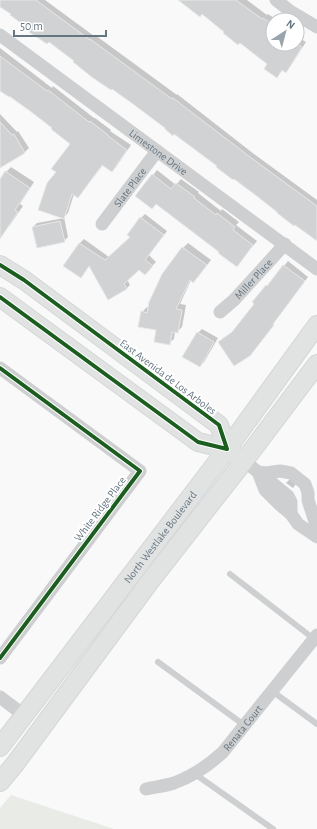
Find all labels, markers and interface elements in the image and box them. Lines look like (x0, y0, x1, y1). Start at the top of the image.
scale bar (14, 12, 106, 38)
north arrow (265, 12, 305, 52)
text: N (284, 18, 297, 31)
text: 50 m (20, 20, 43, 32)
street label: Limestone Drive (127, 127, 190, 177)
street label: Slate Place (111, 166, 148, 209)
street label: Miller Place (232, 257, 274, 301)
street label: East Avenida de Los Arboles (118, 337, 218, 417)
street label: White Ridge Place (72, 475, 128, 543)
street label: North Westlake Boulevard (122, 489, 199, 585)
street label: Renata Court (221, 702, 264, 753)

